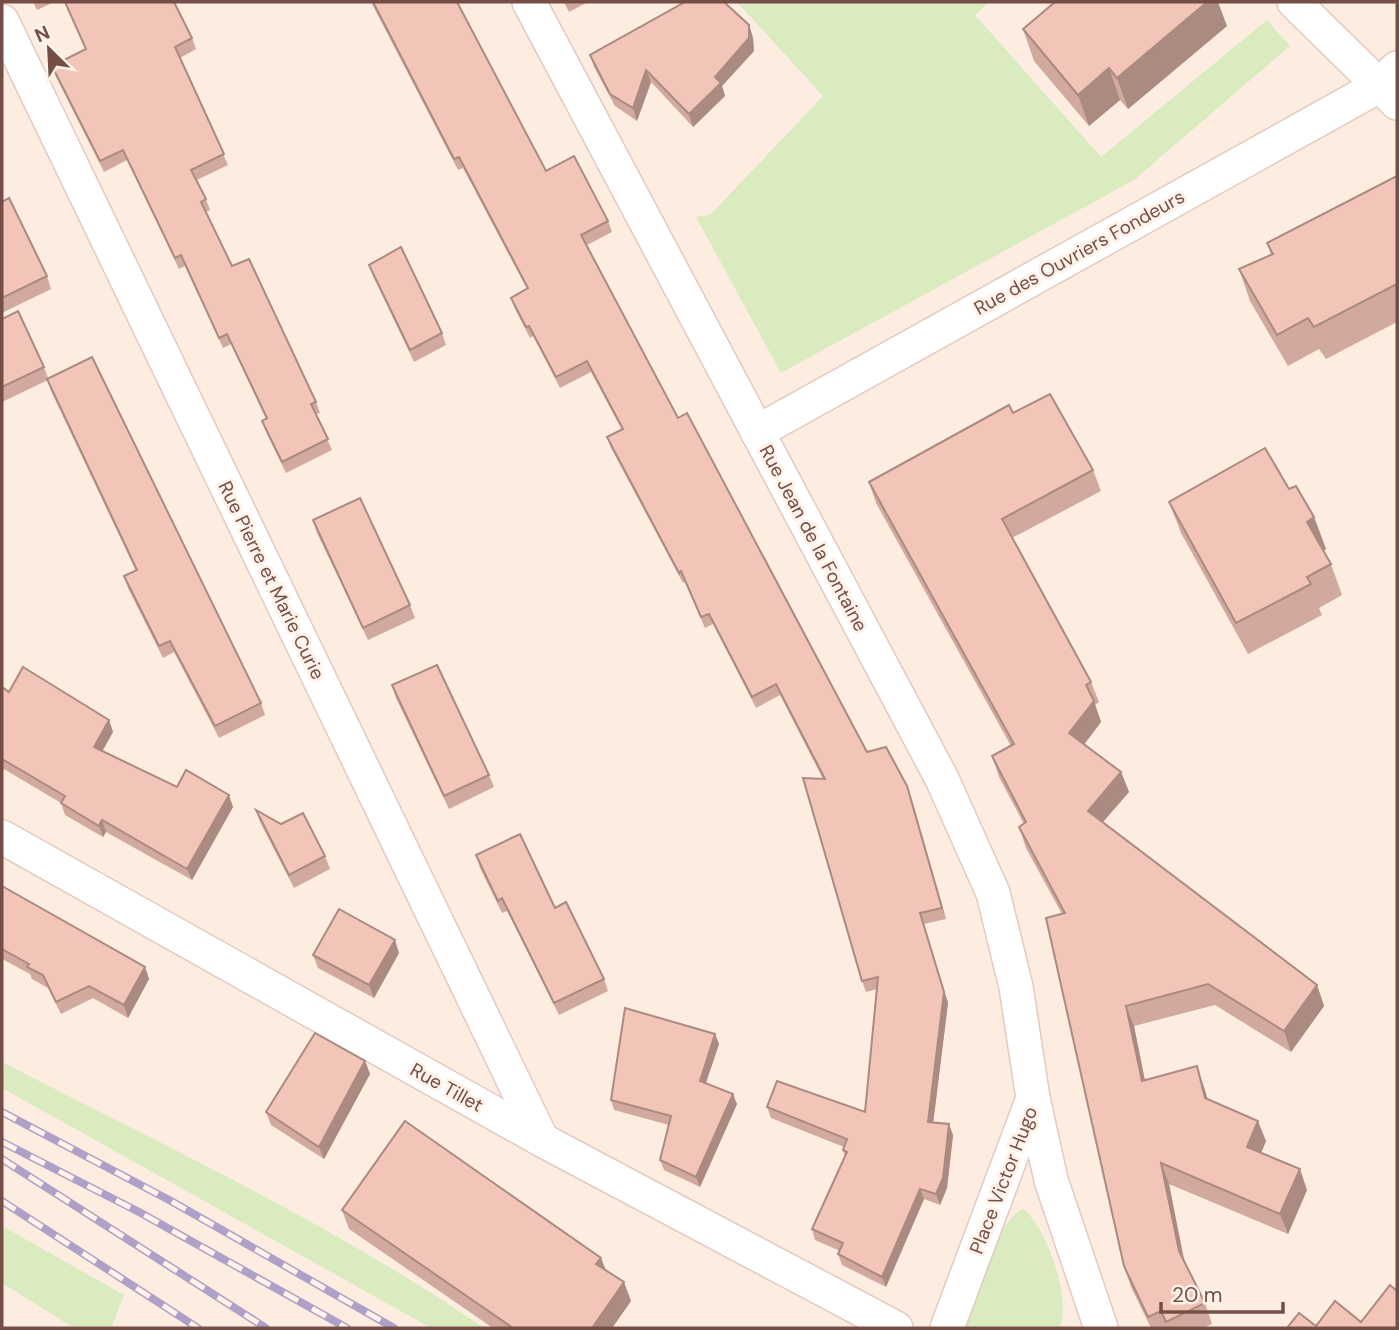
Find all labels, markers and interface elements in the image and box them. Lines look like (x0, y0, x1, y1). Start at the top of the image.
north arrow (14, 14, 84, 84)
text: N (31, 20, 54, 48)
street label: Rue des Ouvriers Fondeurs (970, 184, 1189, 321)
street label: Rue Jean de la Fontaine (754, 441, 873, 636)
street label: Rue Pierre et Marie Curie (213, 477, 330, 683)
street label: Rue Tillet (406, 1057, 488, 1118)
street label: Place Victor Hugo (964, 1103, 1043, 1257)
scale bar (1161, 1270, 1284, 1314)
text: 20 m (1172, 1281, 1223, 1309)

